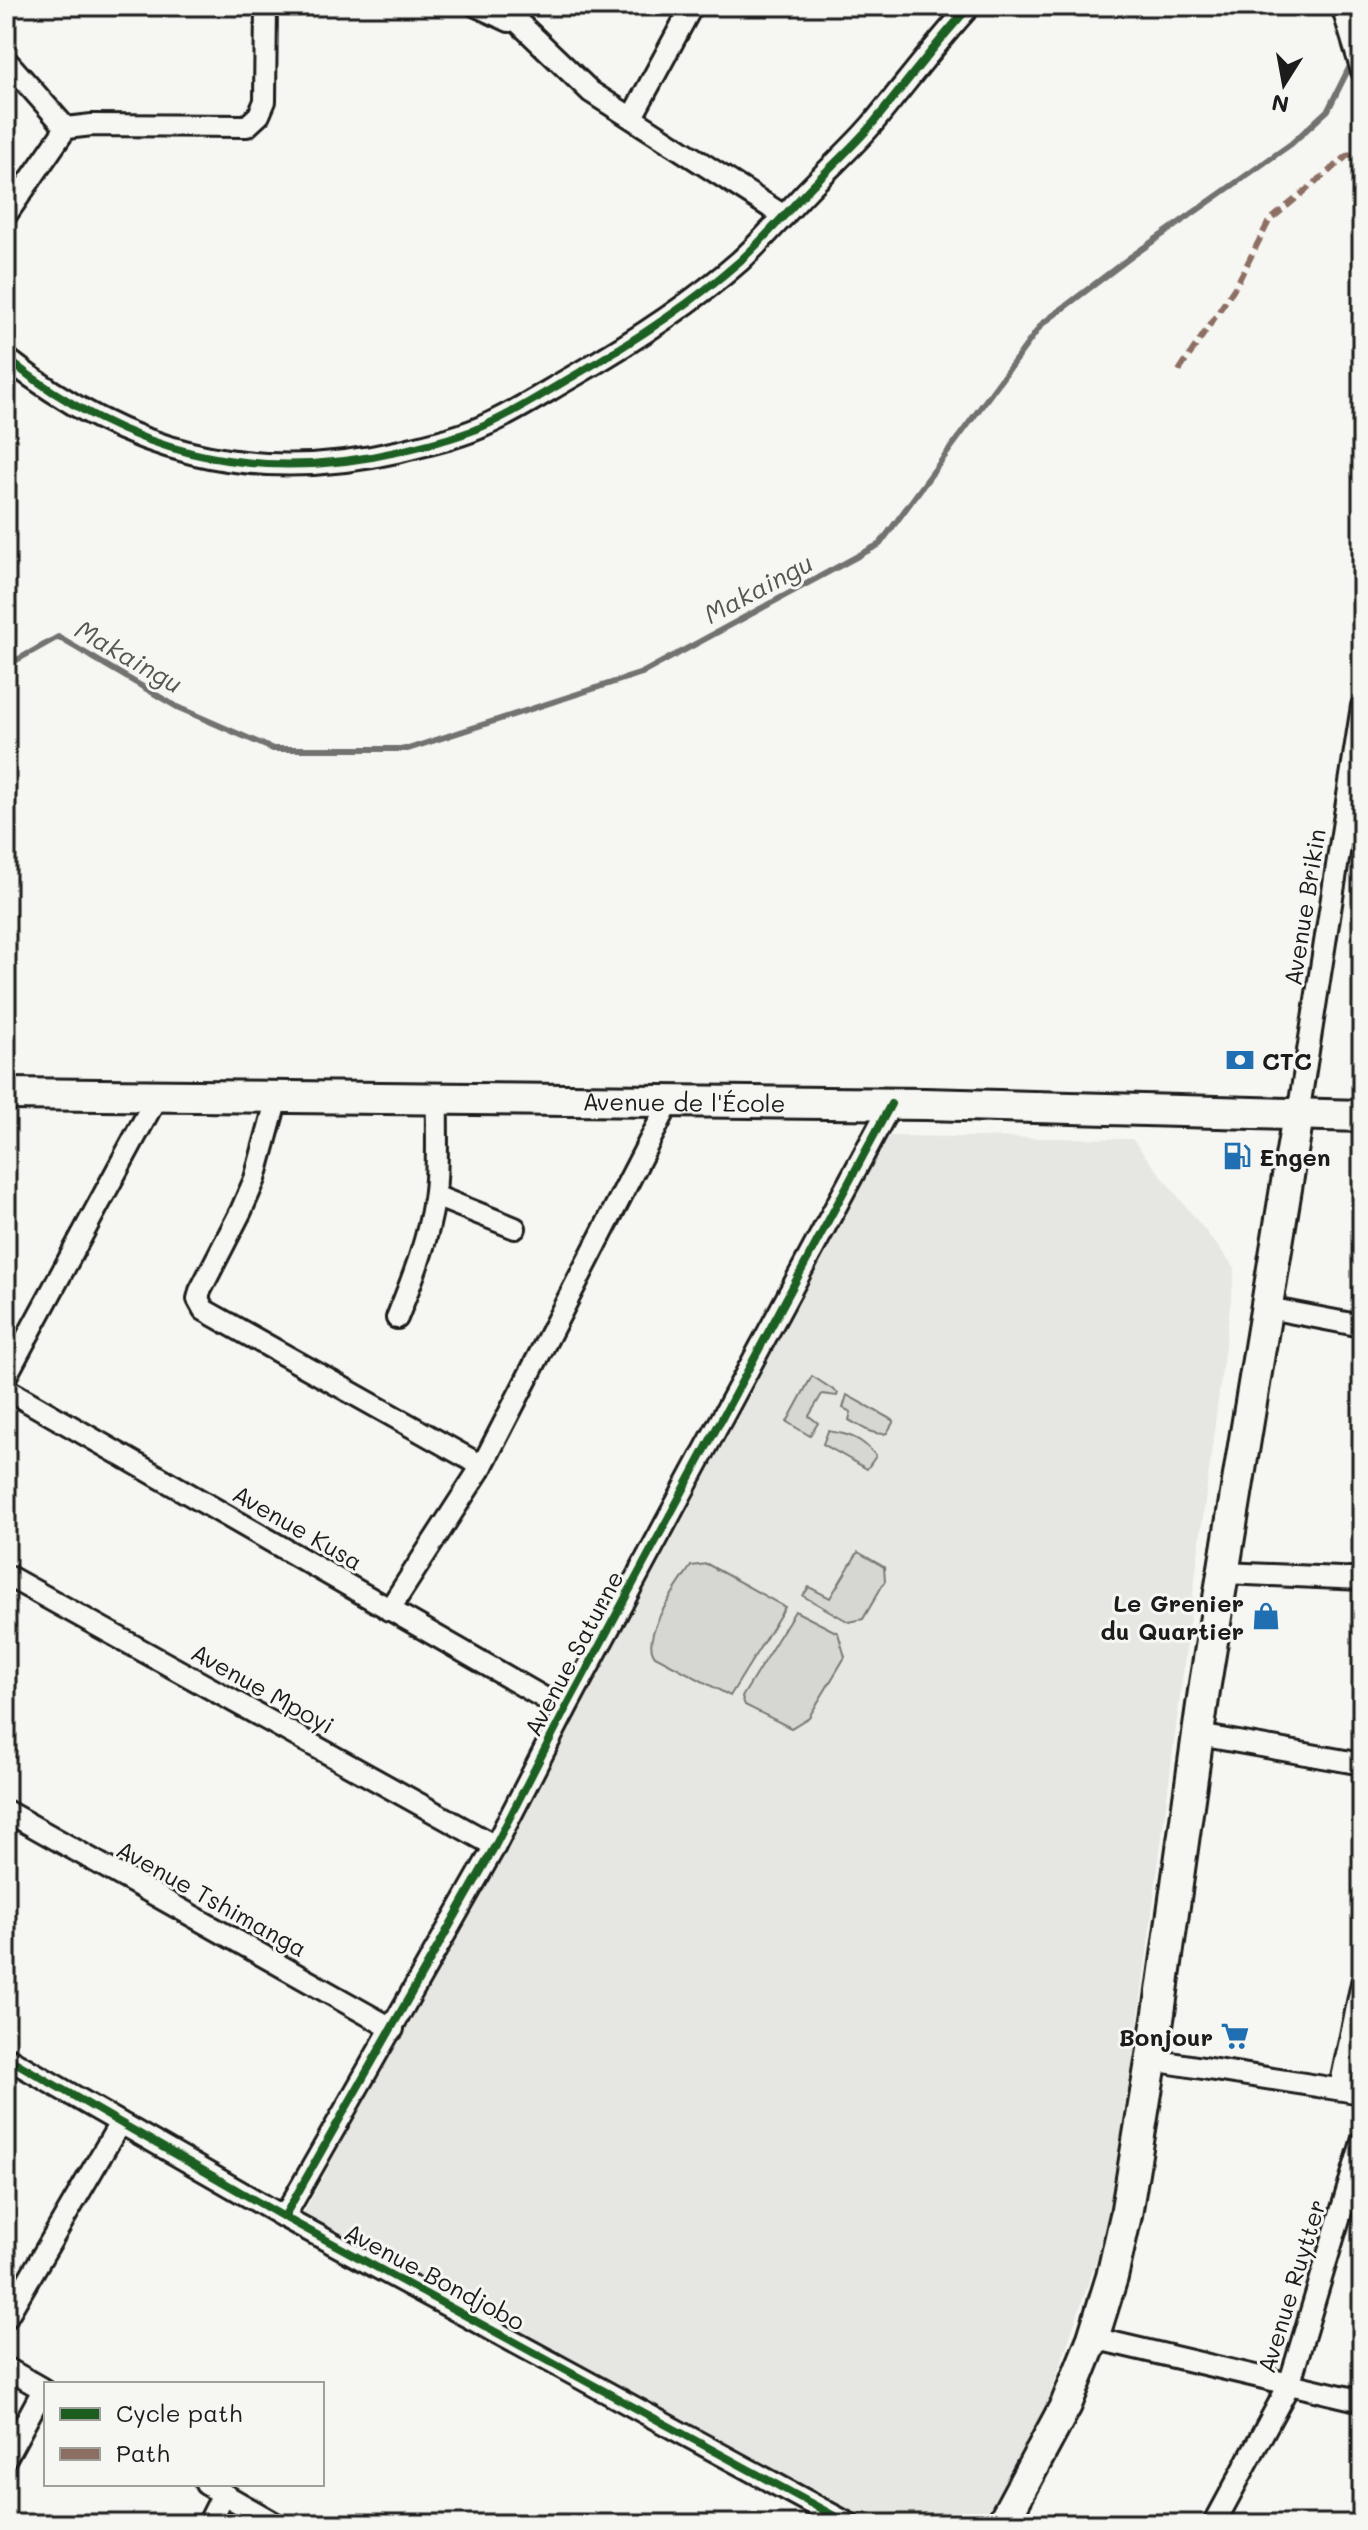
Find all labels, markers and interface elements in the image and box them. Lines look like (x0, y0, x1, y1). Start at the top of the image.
north arrow (1244, 44, 1324, 124)
text: N (1269, 88, 1291, 120)
water label: Makaingu (698, 545, 818, 631)
water label: Makaingu (69, 612, 189, 700)
street label: Avenue Brikin (1276, 826, 1332, 988)
bank icon: CTC (1225, 1045, 1255, 1075)
place label: CTC (1262, 1045, 1312, 1076)
street label: Avenue de l'École (582, 1085, 786, 1118)
fuel station icon: Engen (1222, 1141, 1252, 1171)
place label: Engen (1259, 1141, 1331, 1172)
street label: Avenue Kusa (227, 1477, 369, 1577)
street label: Avenue Saturne (516, 1565, 630, 1741)
place label: Le Grenier du Quartier (1101, 1587, 1244, 1646)
shop icon: Le Grenier du Quartier (1251, 1601, 1281, 1631)
street label: Avenue Mpoyi (186, 1636, 340, 1740)
street label: Avenue Tshimanga (111, 1833, 313, 1963)
place label: Bonjour (1119, 2021, 1213, 2052)
supermarket icon: Bonjour (1220, 2021, 1250, 2051)
street label: Avenue Ruytter (1250, 2195, 1332, 2377)
street label: Avenue Bondjobo (339, 2215, 531, 2337)
legend (44, 2382, 324, 2486)
text: Cycle path (116, 2397, 242, 2428)
text: Path (116, 2437, 170, 2468)

